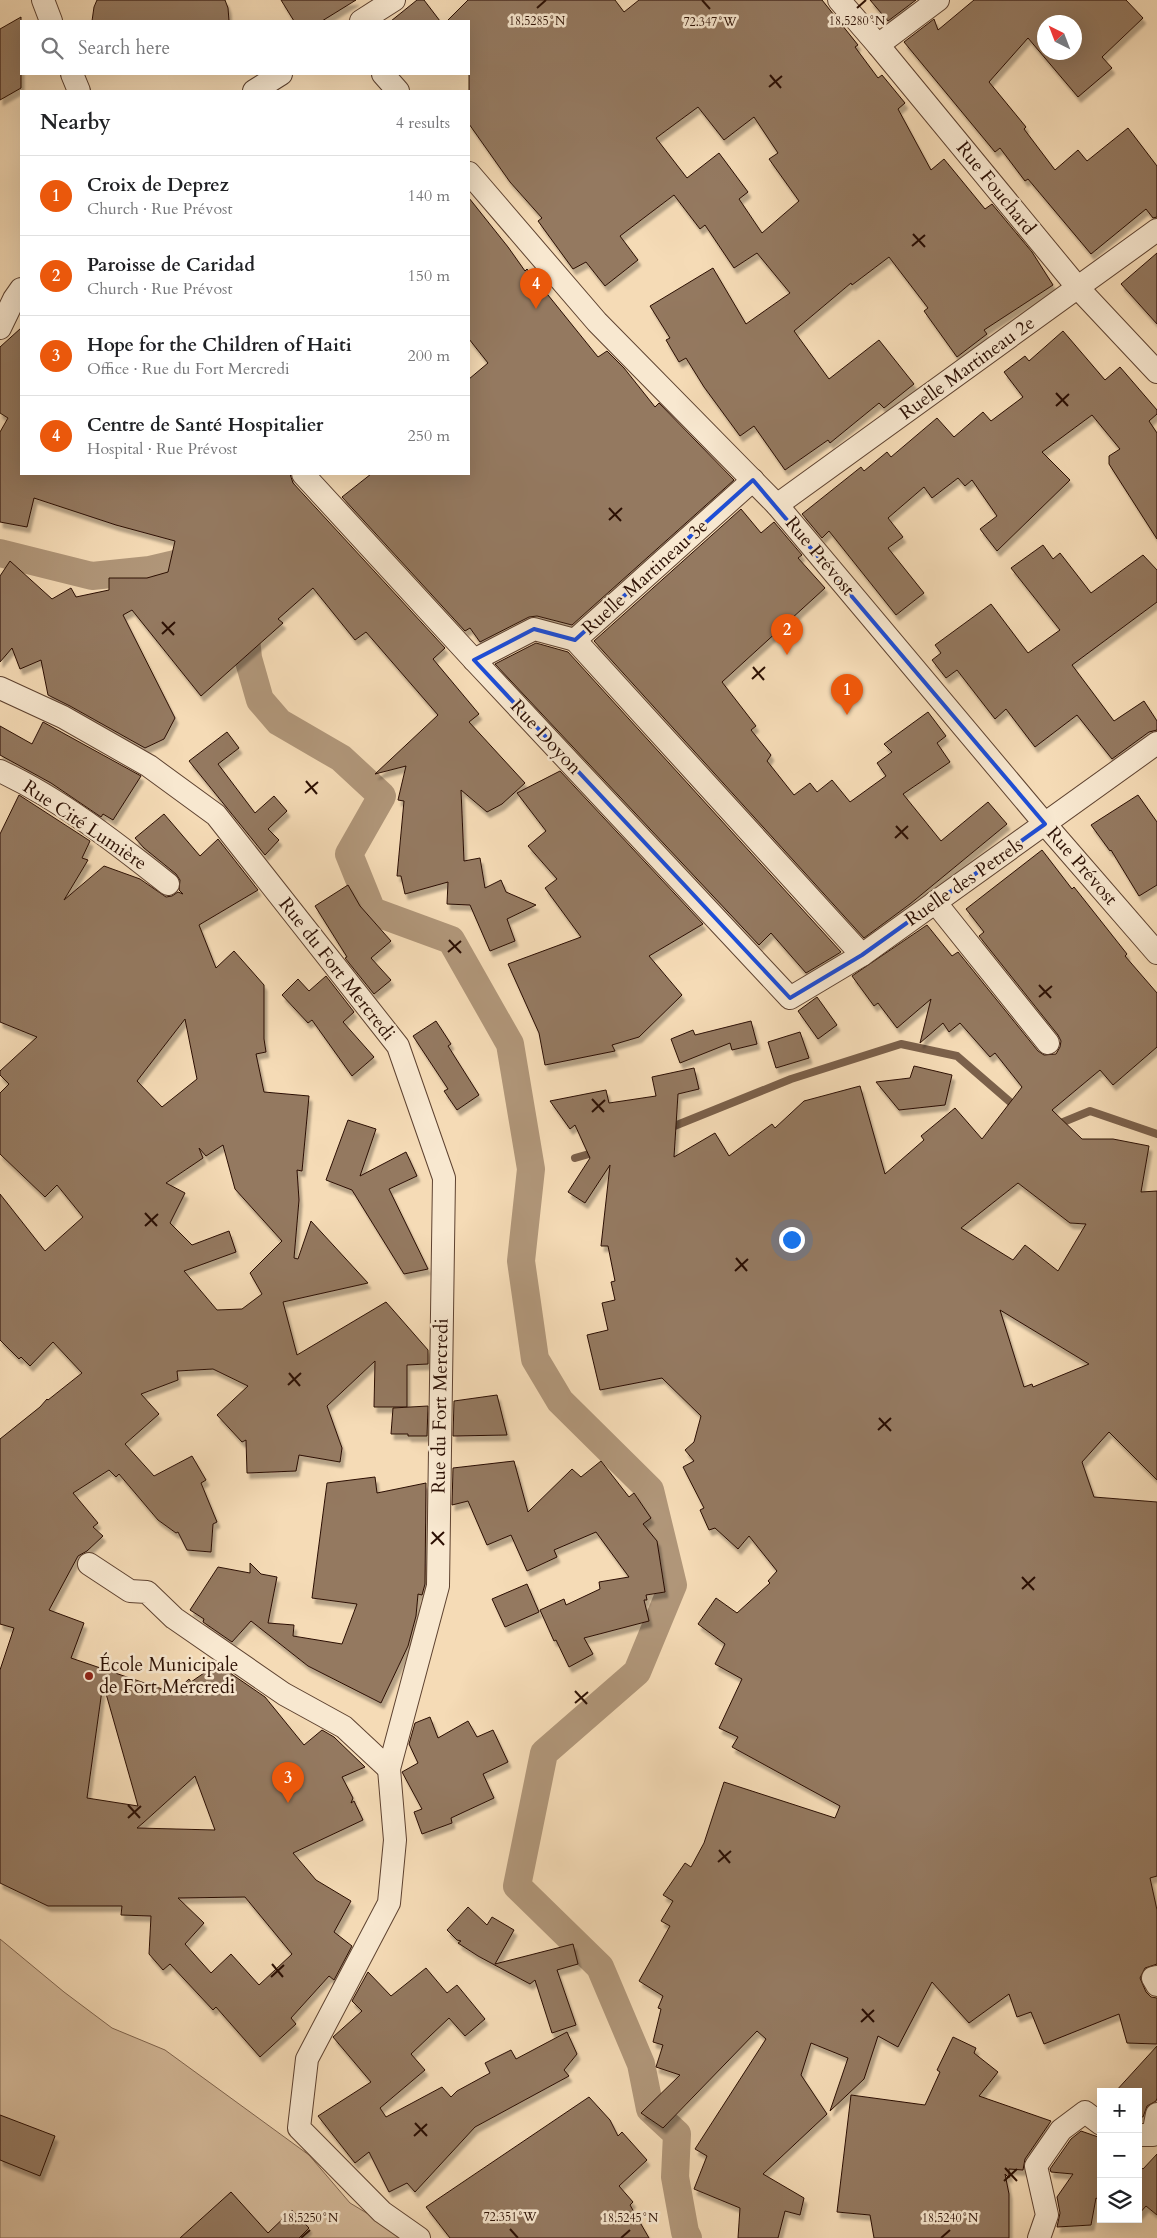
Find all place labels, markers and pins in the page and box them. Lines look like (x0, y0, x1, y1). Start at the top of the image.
pin: 4 (520, 268, 552, 309)
pin: 2 (771, 614, 803, 655)
pin: 1 (831, 674, 863, 715)
place label: École Municipale de Fort Mercredi (99, 1652, 239, 1700)
marker: École Municipale de Fort Mercredi (83, 1670, 95, 1682)
pin: 3 (272, 1762, 304, 1803)

